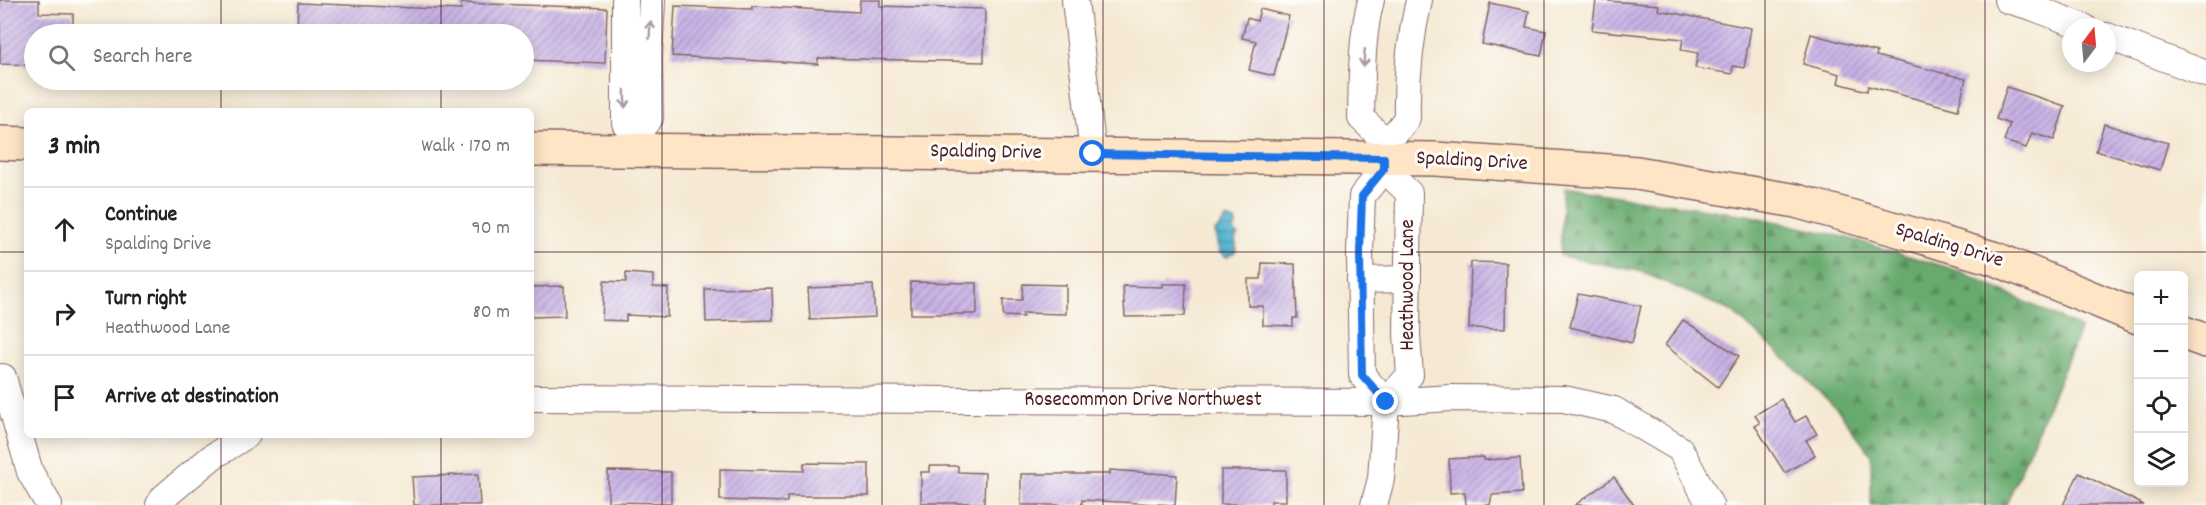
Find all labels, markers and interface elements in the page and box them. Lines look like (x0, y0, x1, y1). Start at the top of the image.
north arrow (2062, 18, 2116, 72)
one-way arrow (645, 20, 656, 40)
search box (24, 24, 534, 90)
icon: search (45, 41, 78, 74)
text: Search here (93, 42, 192, 73)
one-way arrow (1358, 47, 1369, 67)
one-way arrow (619, 88, 631, 108)
text: 3 min (48, 129, 100, 166)
text: Walk · 170 m (421, 133, 510, 161)
street label: Spalding Drive (930, 137, 1042, 169)
route start (1079, 140, 1105, 166)
street label: Spalding Drive (1415, 144, 1529, 180)
text: Continue (105, 200, 177, 231)
icon: ahead (48, 213, 81, 246)
text: 90 m (472, 215, 510, 243)
street label: Spalding Drive (1891, 215, 2007, 277)
street label: Heathwood Lane (1394, 219, 1424, 351)
text: Spalding Drive (105, 231, 211, 259)
map controls (2134, 271, 2188, 487)
button: + (2134, 271, 2188, 325)
text: Turn right (105, 284, 187, 315)
icon: right (48, 297, 81, 330)
text: 80 m (473, 299, 510, 327)
text: Heathwood Lane (105, 315, 230, 343)
button: − (2134, 325, 2188, 379)
button: locate (2134, 379, 2188, 433)
icon: arrive (48, 381, 81, 414)
text: Arrive at destination (105, 382, 279, 413)
street label: Rosecommon Drive Northwest (1024, 386, 1262, 416)
route end (1372, 388, 1398, 414)
button: layers (2134, 433, 2188, 487)

